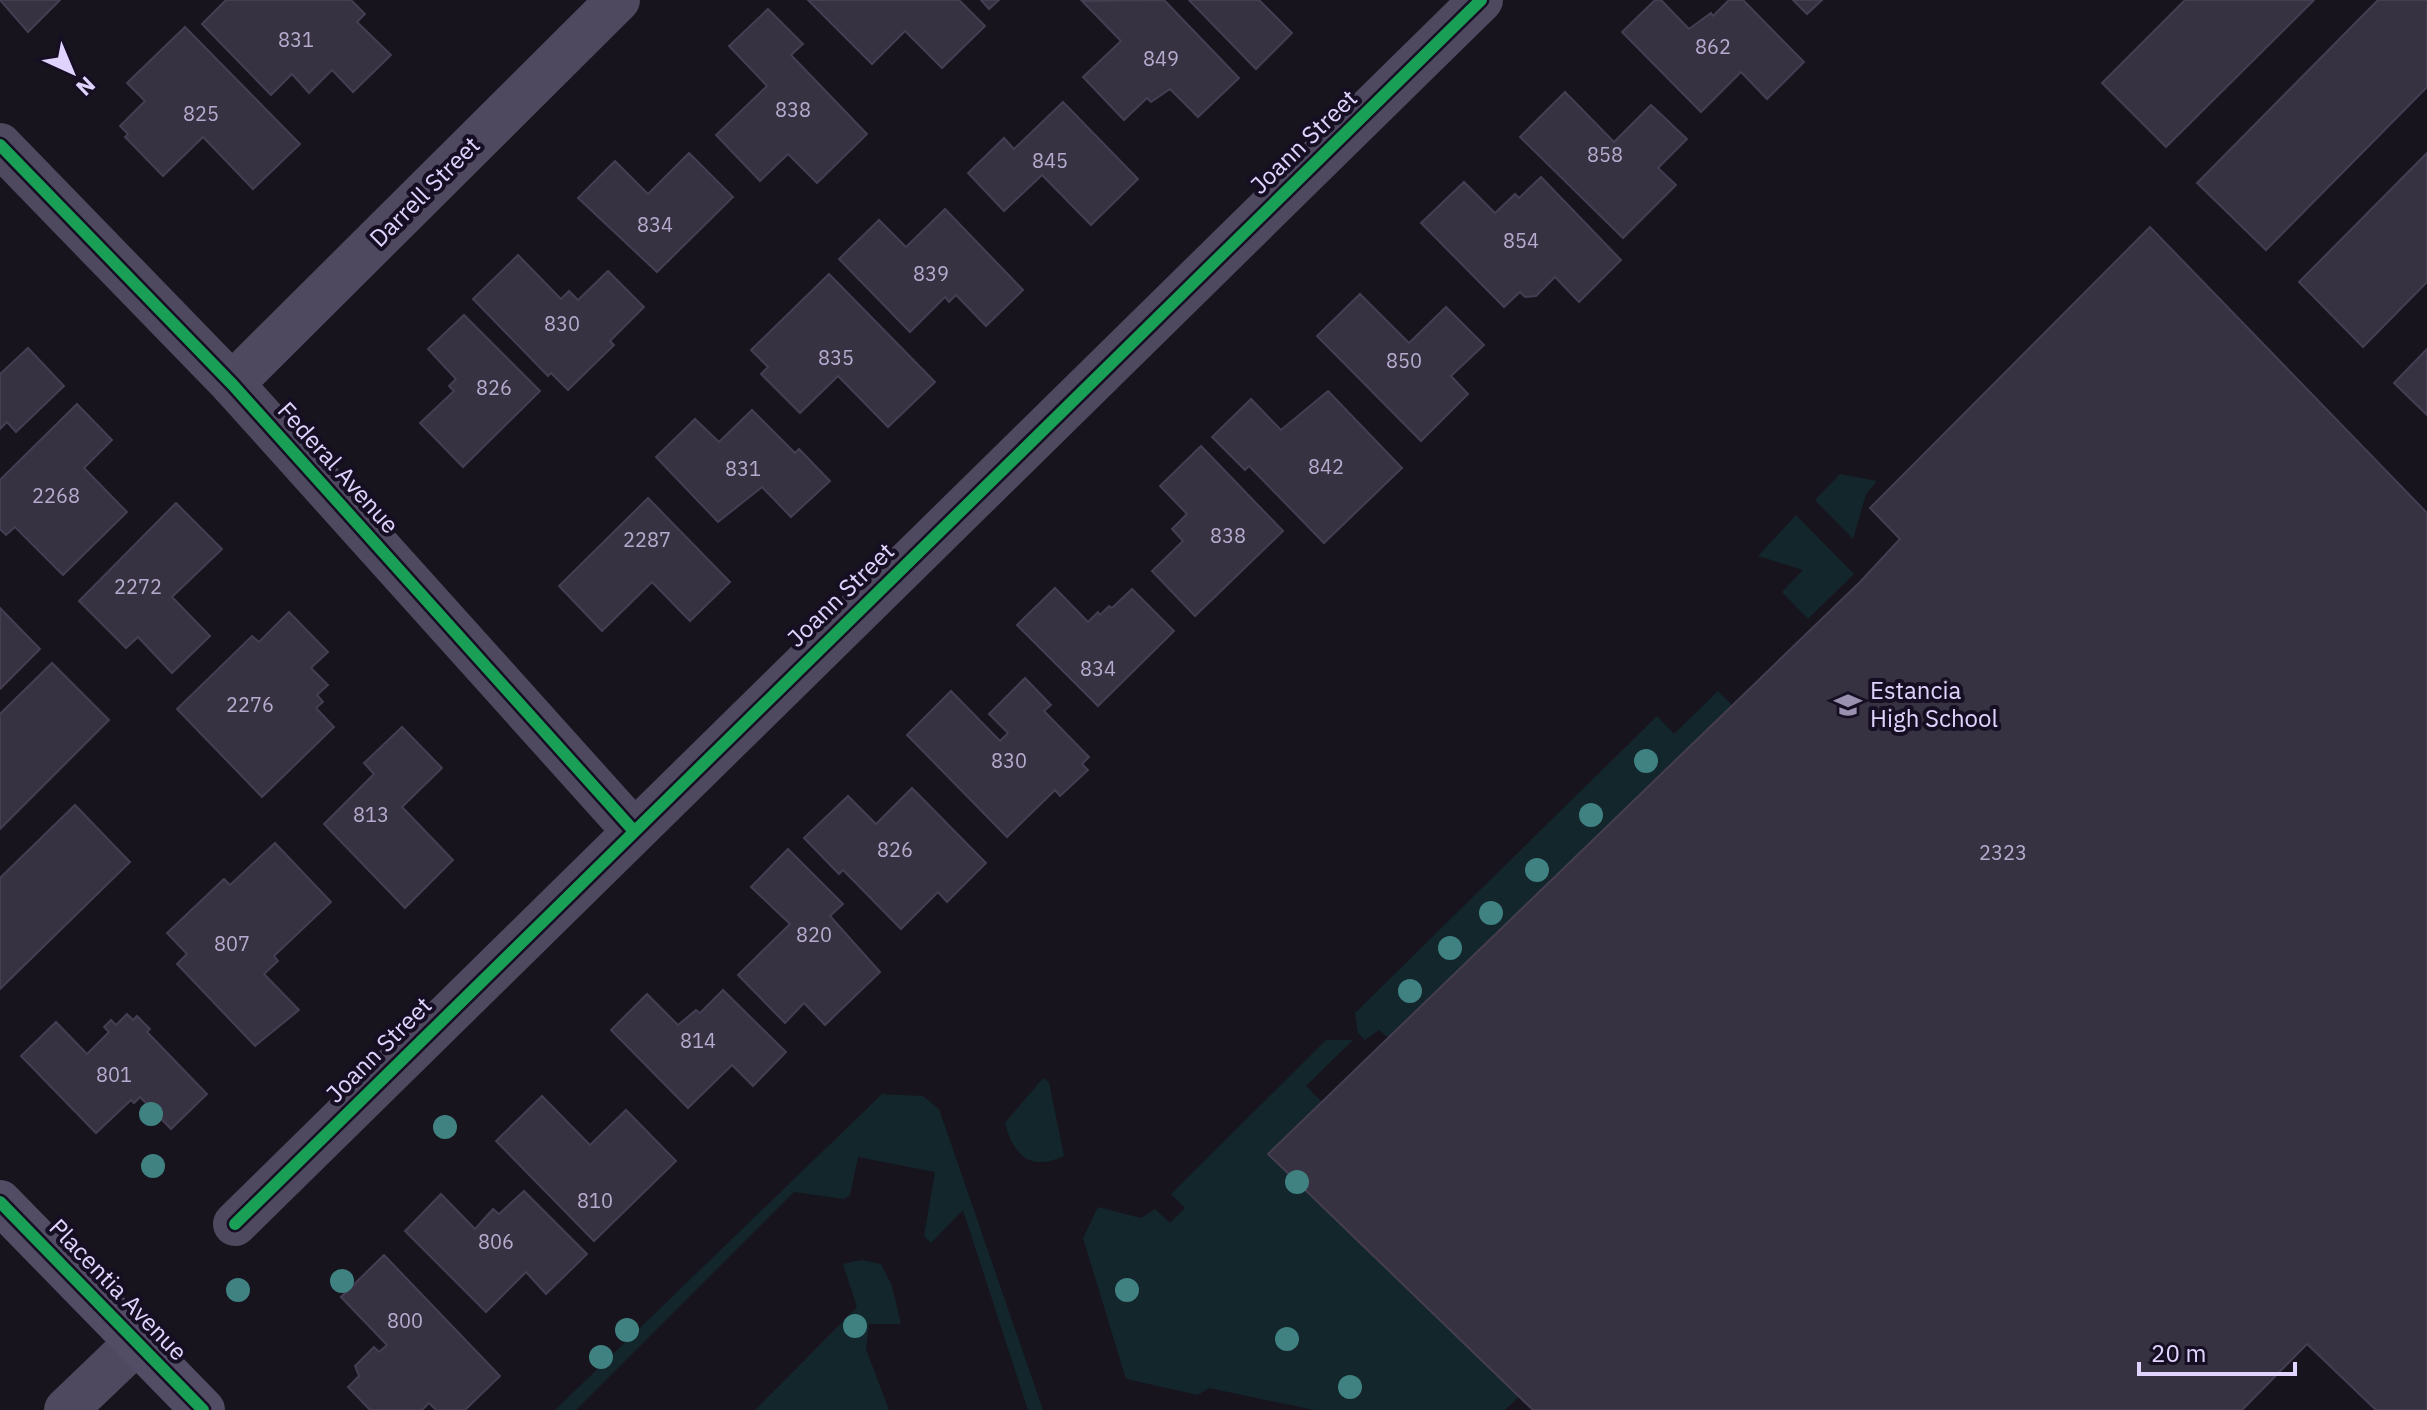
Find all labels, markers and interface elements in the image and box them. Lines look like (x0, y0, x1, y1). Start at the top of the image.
house number: 831 (278, 26, 314, 53)
north arrow (32, 32, 112, 112)
house number: 862 (1695, 33, 1731, 60)
house number: 849 (1143, 45, 1179, 72)
text: N (70, 71, 102, 103)
street label: Joann Street (1243, 82, 1364, 200)
house number: 838 (775, 96, 811, 123)
house number: 825 (183, 100, 219, 127)
street label: Darrell Street (362, 129, 487, 254)
house number: 858 (1587, 141, 1623, 168)
house number: 845 (1032, 147, 1068, 174)
house number: 834 (637, 211, 673, 238)
house number: 854 (1503, 227, 1539, 254)
house number: 839 (913, 260, 949, 287)
house number: 830 (544, 310, 580, 337)
house number: 835 (818, 344, 854, 371)
house number: 850 (1386, 347, 1422, 374)
house number: 826 (476, 374, 512, 401)
street label: Federal Avenue (271, 395, 406, 540)
house number: 842 (1308, 453, 1344, 480)
house number: 831 (725, 455, 761, 482)
house number: 2268 (32, 482, 80, 509)
house number: 838 (1210, 522, 1246, 549)
house number: 2287 (623, 526, 671, 553)
street label: Joann Street (780, 535, 901, 653)
house number: 2272 (114, 573, 162, 600)
house number: 834 (1080, 655, 1116, 682)
place label: Estancia High School (1870, 674, 1998, 734)
school or university icon: Estancia High School (1833, 690, 1863, 720)
house number: 2276 (226, 691, 274, 718)
house number: 830 (991, 747, 1027, 774)
house number: 813 (353, 801, 389, 828)
house number: 826 (877, 836, 913, 863)
house number: 2323 (1979, 839, 2027, 866)
house number: 820 (796, 921, 832, 948)
house number: 807 (214, 930, 250, 957)
street label: Joann Street (318, 989, 438, 1109)
house number: 814 (680, 1027, 716, 1054)
house number: 801 (96, 1061, 132, 1088)
house number: 810 (577, 1187, 613, 1214)
street label: Placentia Avenue (43, 1211, 195, 1367)
house number: 806 (478, 1228, 514, 1255)
house number: 800 (387, 1307, 423, 1334)
scale bar (2139, 1326, 2295, 1376)
text: 20 m (2151, 1337, 2206, 1369)

